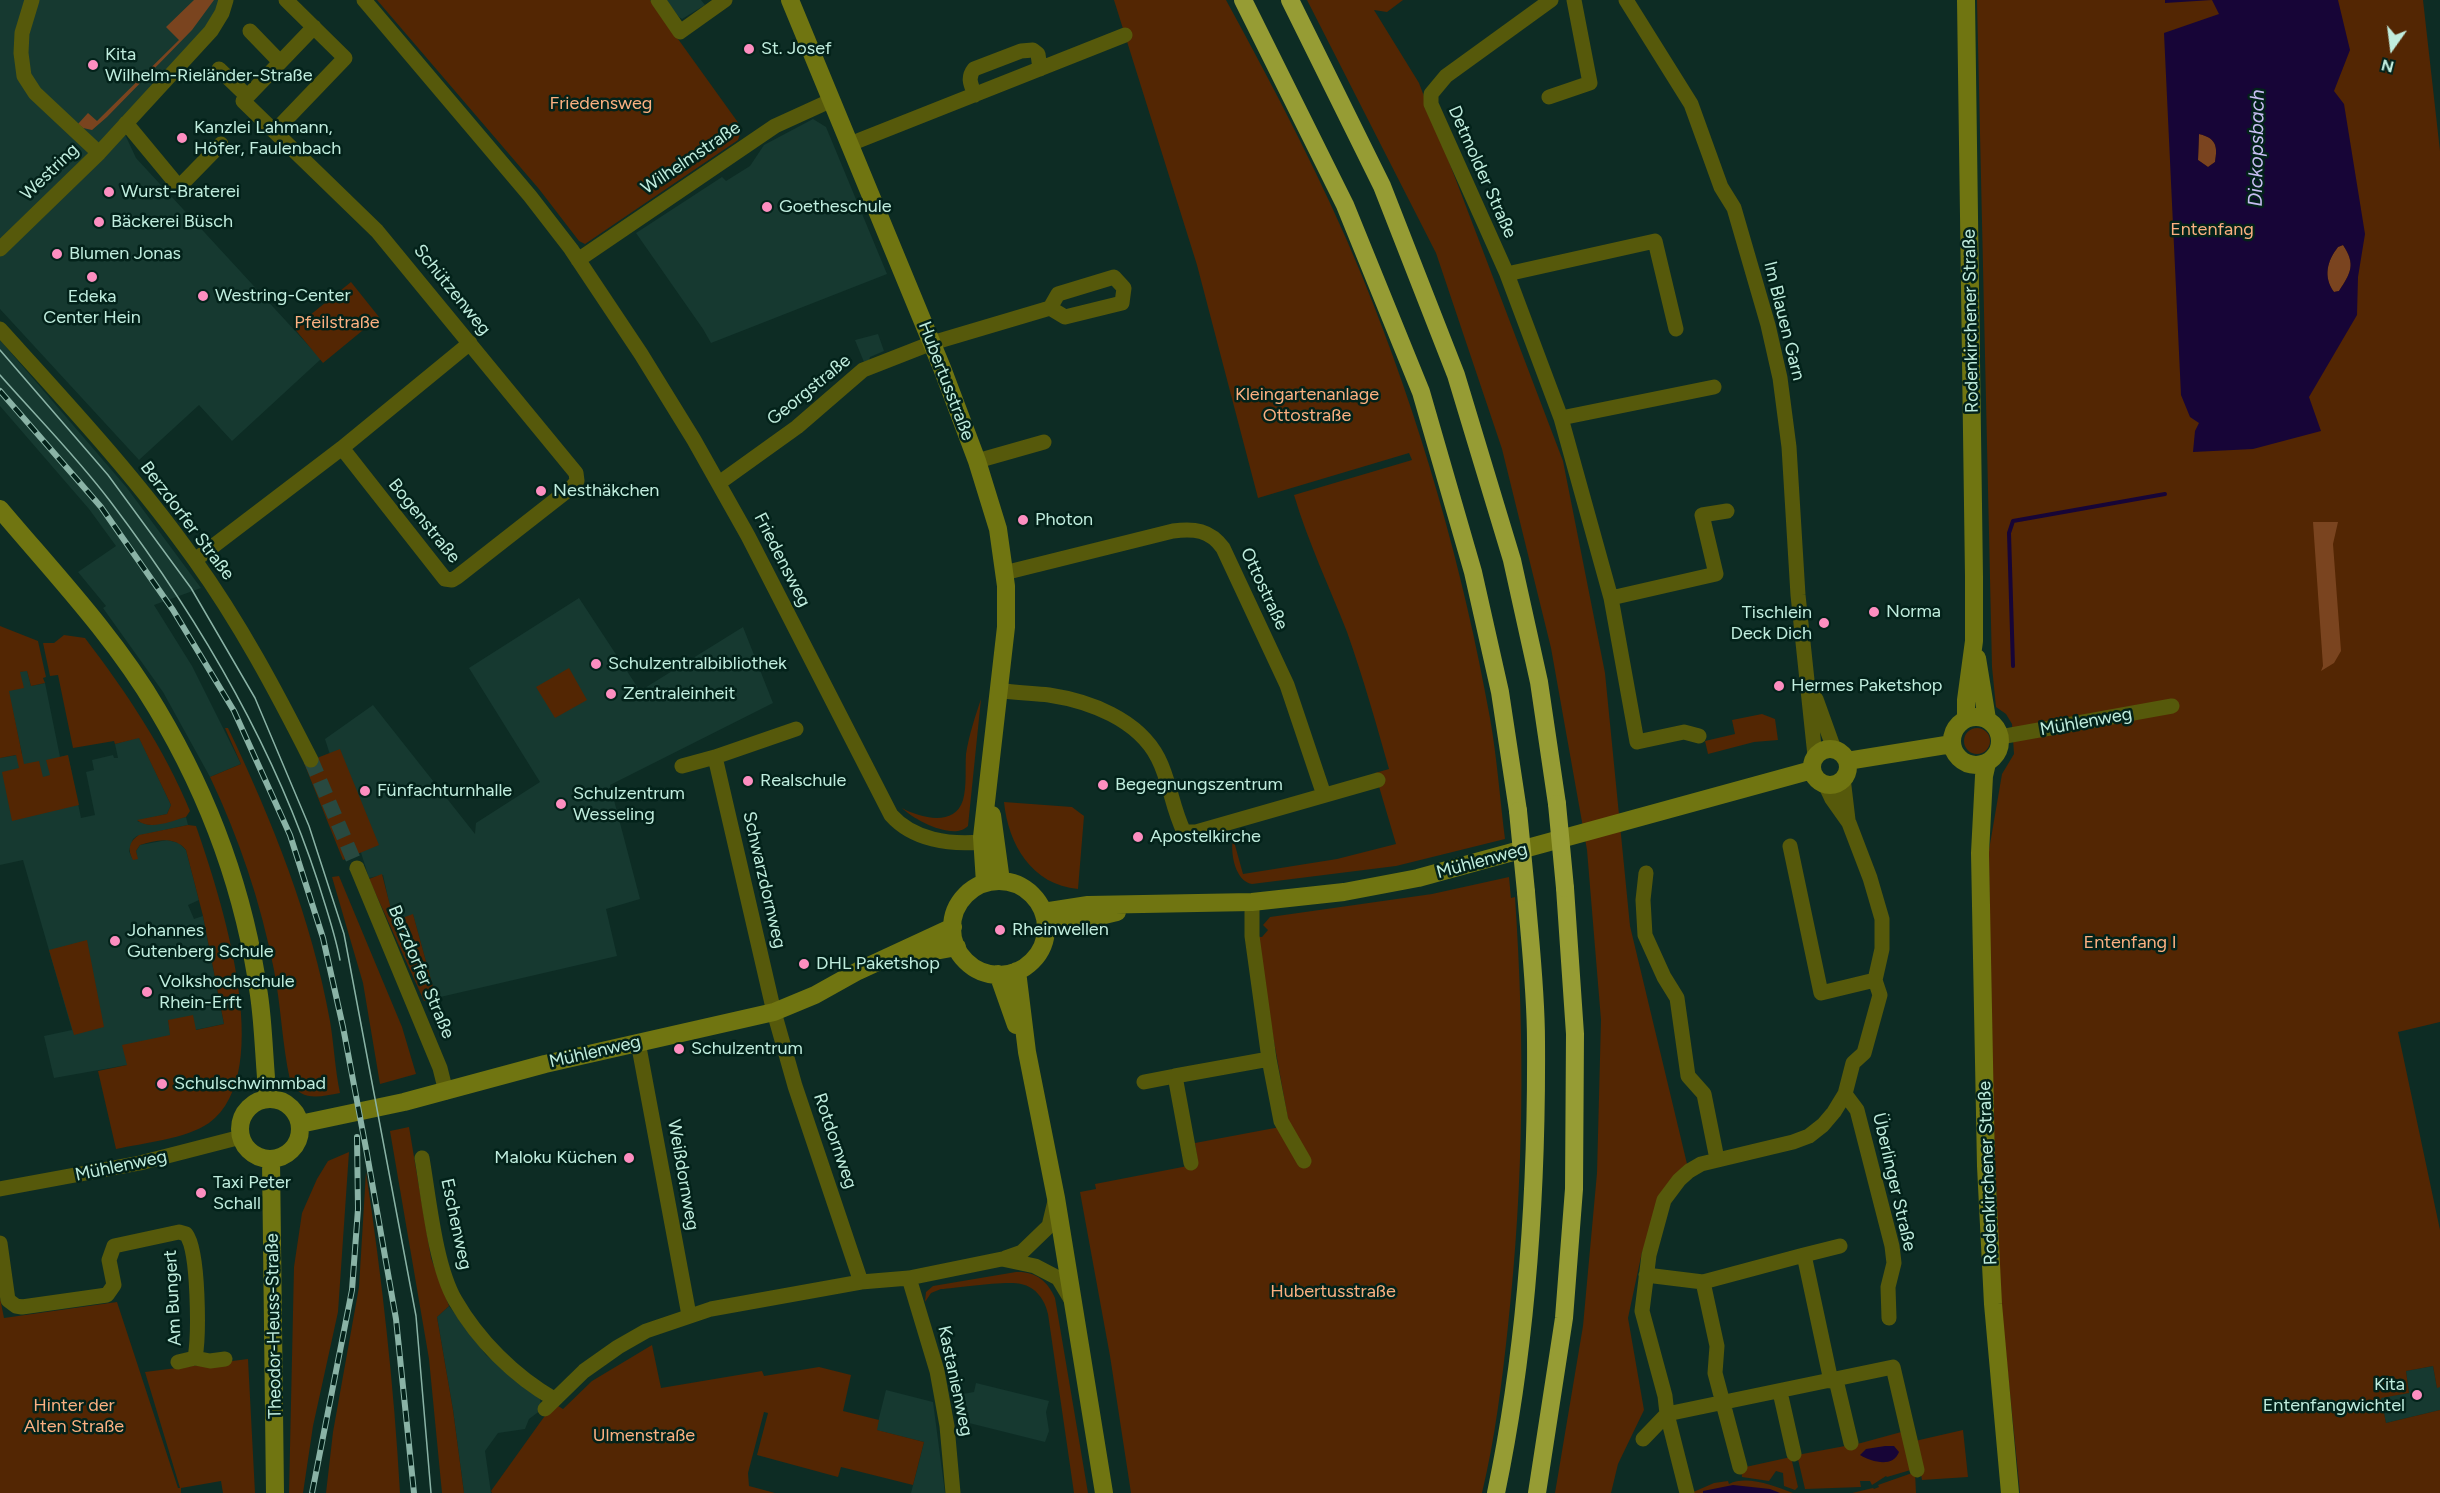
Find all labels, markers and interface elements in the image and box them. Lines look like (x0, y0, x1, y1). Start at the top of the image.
north arrow (2362, 18, 2422, 78)
place label: St. Josef (761, 38, 832, 60)
marker: St. Josef (742, 42, 756, 56)
place label: Kita Wilhelm-Rieländer-Straße (105, 44, 313, 86)
text: N (2379, 55, 2396, 77)
marker: Kita Wilhelm-Rieländer-Straße (86, 58, 100, 72)
water label: Dickopsbach (2244, 89, 2270, 207)
park label: Friedensweg (550, 93, 652, 115)
street label: Detmolder Straße (1443, 102, 1521, 242)
place label: Kanzlei Lahmann, Höfer, Faulenbach (194, 117, 341, 160)
street label: Wilhelmstraße (637, 117, 745, 199)
marker: Kanzlei Lahmann, Höfer, Faulenbach (175, 131, 189, 145)
street label: Westring (16, 139, 84, 205)
place label: Wurst-Braterei (121, 181, 240, 203)
marker: Wurst-Braterei (102, 185, 116, 199)
place label: Goetheschule (779, 196, 892, 218)
marker: Goetheschule (760, 200, 774, 214)
place label: Bäckerei Büsch (111, 211, 233, 233)
marker: Bäckerei Büsch (92, 215, 106, 229)
park label: Entenfang (2170, 219, 2254, 241)
street label: Rodenkirchener Straße (1959, 229, 1983, 413)
street label: Schützenweg (409, 240, 495, 340)
place label: Blumen Jonas (69, 243, 181, 265)
marker: Blumen Jonas (50, 247, 64, 261)
street label: Im Blauen Garn (1759, 259, 1809, 383)
marker: Edeka Center Hein (85, 270, 99, 284)
place label: Westring-Center (215, 285, 350, 307)
place label: Edeka Center Hein (43, 286, 141, 328)
marker: Westring-Center (196, 289, 210, 303)
park label: Pfeilstraße (294, 312, 380, 334)
street label: Hubertusstraße (913, 318, 979, 444)
street label: Georgstraße (763, 350, 855, 430)
park label: Kleingartenanlage Ottostraße (1235, 384, 1379, 426)
street label: Berzdorfer Straße (135, 457, 239, 585)
street label: Bogenstraße (383, 474, 465, 568)
place label: Nesthäkchen (553, 480, 659, 502)
marker: Nesthäkchen (534, 484, 548, 498)
street label: Friedensweg (749, 509, 815, 611)
place label: Photon (1035, 509, 1093, 531)
marker: Photon (1016, 513, 1030, 527)
street label: Ottostraße (1236, 544, 1292, 634)
place label: Norma (1886, 601, 1941, 623)
place label: Tischlein Deck Dich (1731, 602, 1812, 644)
marker: Norma (1867, 605, 1881, 619)
marker: Tischlein Deck Dich (1817, 616, 1831, 630)
place label: Schulzentralbibliothek (608, 653, 787, 675)
marker: Schulzentralbibliothek (589, 657, 603, 671)
place label: Hermes Paketshop (1791, 675, 1943, 697)
marker: Hermes Paketshop (1772, 679, 1786, 693)
place label: Zentraleinheit (623, 683, 735, 705)
marker: Zentraleinheit (604, 687, 618, 701)
street label: Mühlenweg (2038, 703, 2134, 741)
place label: Realschule (760, 770, 846, 792)
marker: Realschule (741, 774, 755, 788)
place label: Begegnungszentrum (1115, 774, 1283, 796)
marker: Begegnungszentrum (1096, 778, 1110, 792)
place label: Fünfachturnhalle (377, 780, 512, 802)
place label: Schulzentrum Wesseling (573, 783, 685, 826)
marker: Fünfachturnhalle (358, 784, 372, 798)
marker: Schulzentrum Wesseling (554, 797, 568, 811)
street label: Schwarzdornweg (738, 809, 790, 951)
place label: Apostelkirche (1150, 826, 1261, 848)
marker: Apostelkirche (1131, 830, 1145, 844)
street label: Mühlenweg (1434, 838, 1530, 884)
street label: Berzdorfer Straße (383, 902, 459, 1042)
place label: Rheinwellen (1012, 919, 1109, 941)
place label: Johannes Gutenberg Schule (127, 920, 273, 962)
marker: Rheinwellen (993, 923, 1007, 937)
park label: Entenfang I (2083, 932, 2177, 954)
marker: Johannes Gutenberg Schule (108, 934, 122, 948)
place label: DHL Paketshop (816, 953, 940, 975)
marker: DHL Paketshop (797, 957, 811, 971)
place label: Volkshochschule Rhein-Erft (159, 971, 295, 1014)
marker: Volkshochschule Rhein-Erft (140, 985, 154, 999)
street label: Mühlenweg (547, 1031, 643, 1073)
place label: Schulzentrum (691, 1038, 803, 1060)
marker: Schulzentrum (672, 1042, 686, 1056)
place label: Schulschwimmbad (174, 1073, 326, 1095)
marker: Schulschwimmbad (155, 1077, 169, 1091)
street label: Rodenkirchener Straße (1974, 1081, 2002, 1265)
street label: Rotdornweg (809, 1090, 861, 1192)
street label: Überlinger Straße (1868, 1111, 1920, 1253)
street label: Weißdornweg (663, 1118, 703, 1232)
street label: Mühlenweg (73, 1146, 169, 1186)
place label: Maloku Küchen (494, 1147, 617, 1169)
marker: Maloku Küchen (622, 1151, 636, 1165)
place label: Taxi Peter Schall (213, 1172, 291, 1214)
street label: Eschenweg (436, 1176, 476, 1272)
marker: Taxi Peter Schall (194, 1186, 208, 1200)
street label: Theodor-Heuss-Straße (262, 1233, 286, 1419)
street label: Am Bungert (160, 1249, 186, 1347)
park label: Hubertusstraße (1270, 1281, 1396, 1303)
street label: Kastanienweg (933, 1324, 977, 1438)
place label: Kita Entenfangwichtel (2263, 1374, 2405, 1416)
marker: Kita Entenfangwichtel (2410, 1388, 2424, 1402)
park label: Hinter der Alten Straße (24, 1395, 124, 1438)
park label: Ulmenstraße (593, 1425, 695, 1447)

